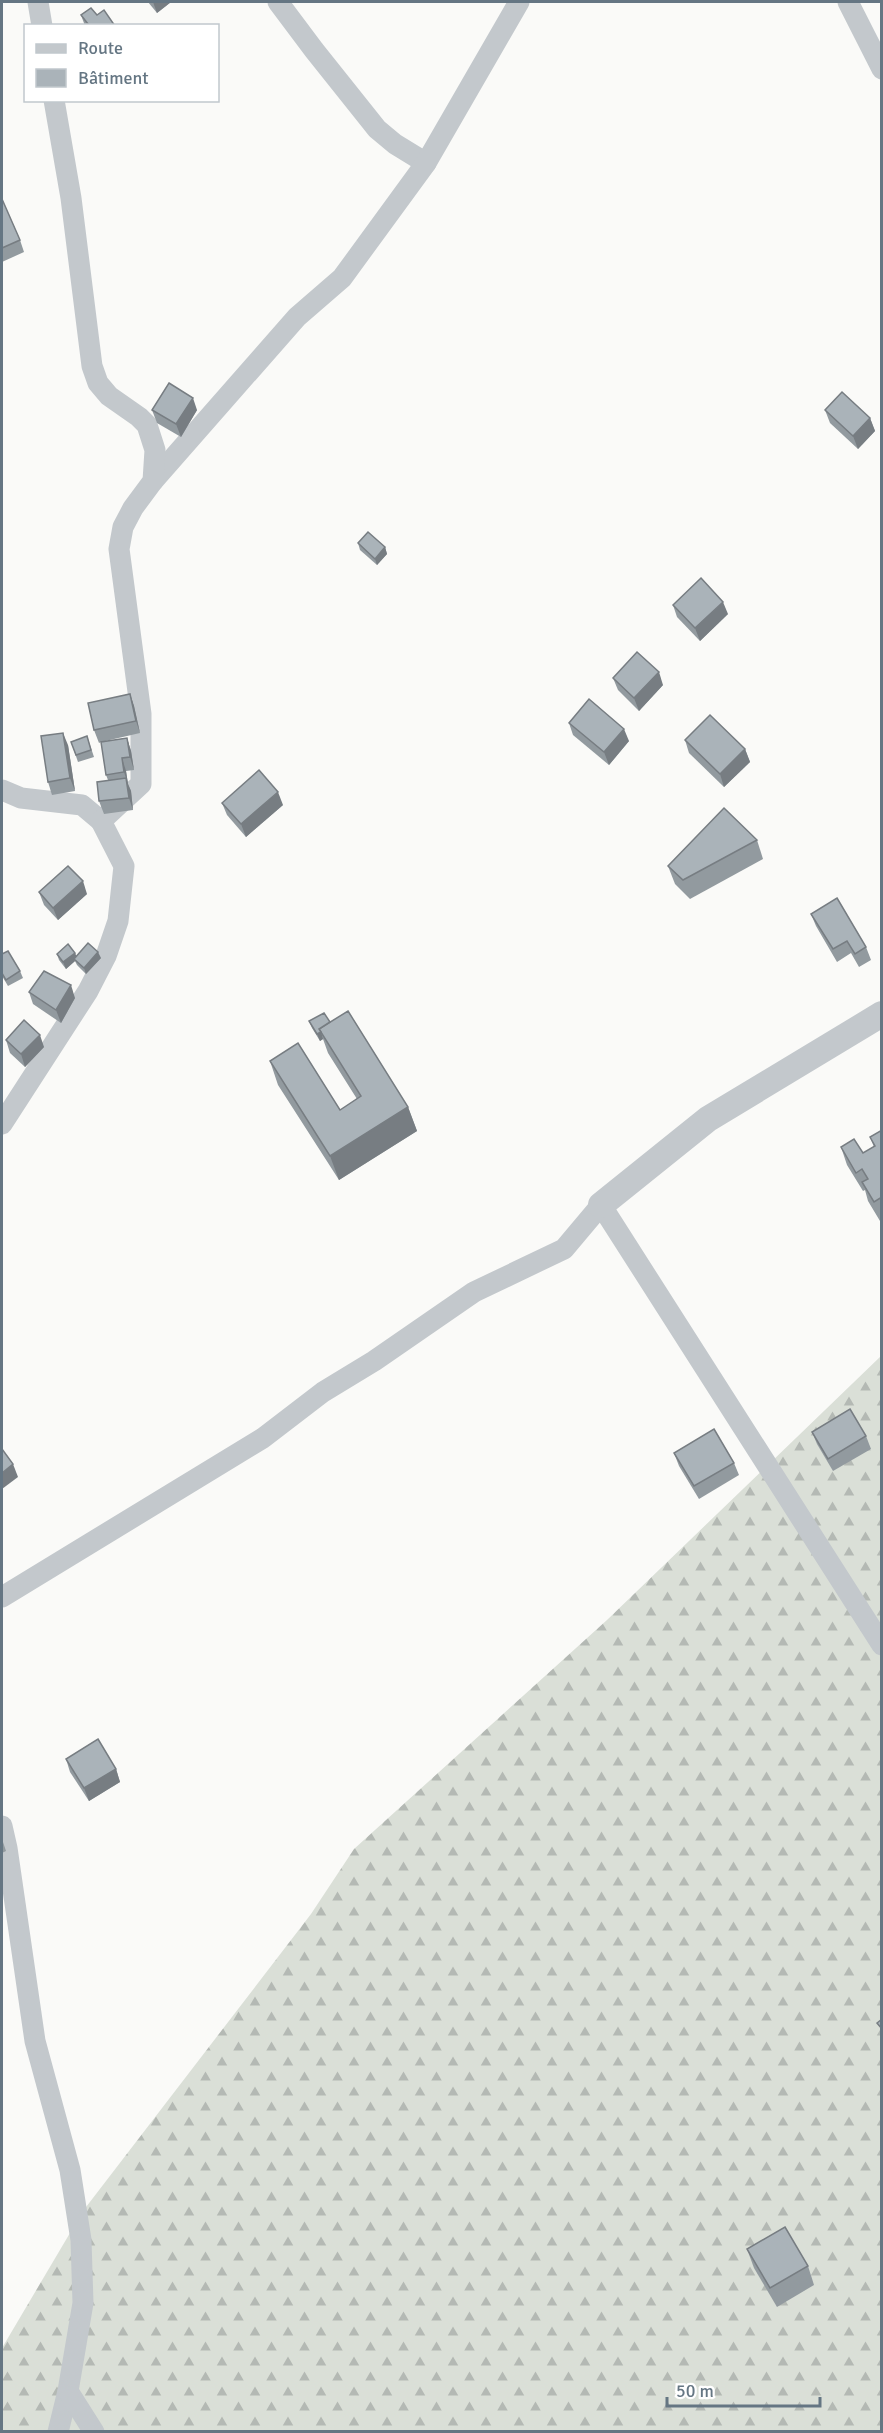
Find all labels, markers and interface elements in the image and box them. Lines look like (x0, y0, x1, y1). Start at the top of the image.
legend (24, 24, 219, 102)
text: Route (78, 37, 123, 59)
text: Bâtiment (78, 67, 149, 89)
scale bar (667, 2370, 820, 2408)
text: 50 m (676, 2380, 714, 2402)

